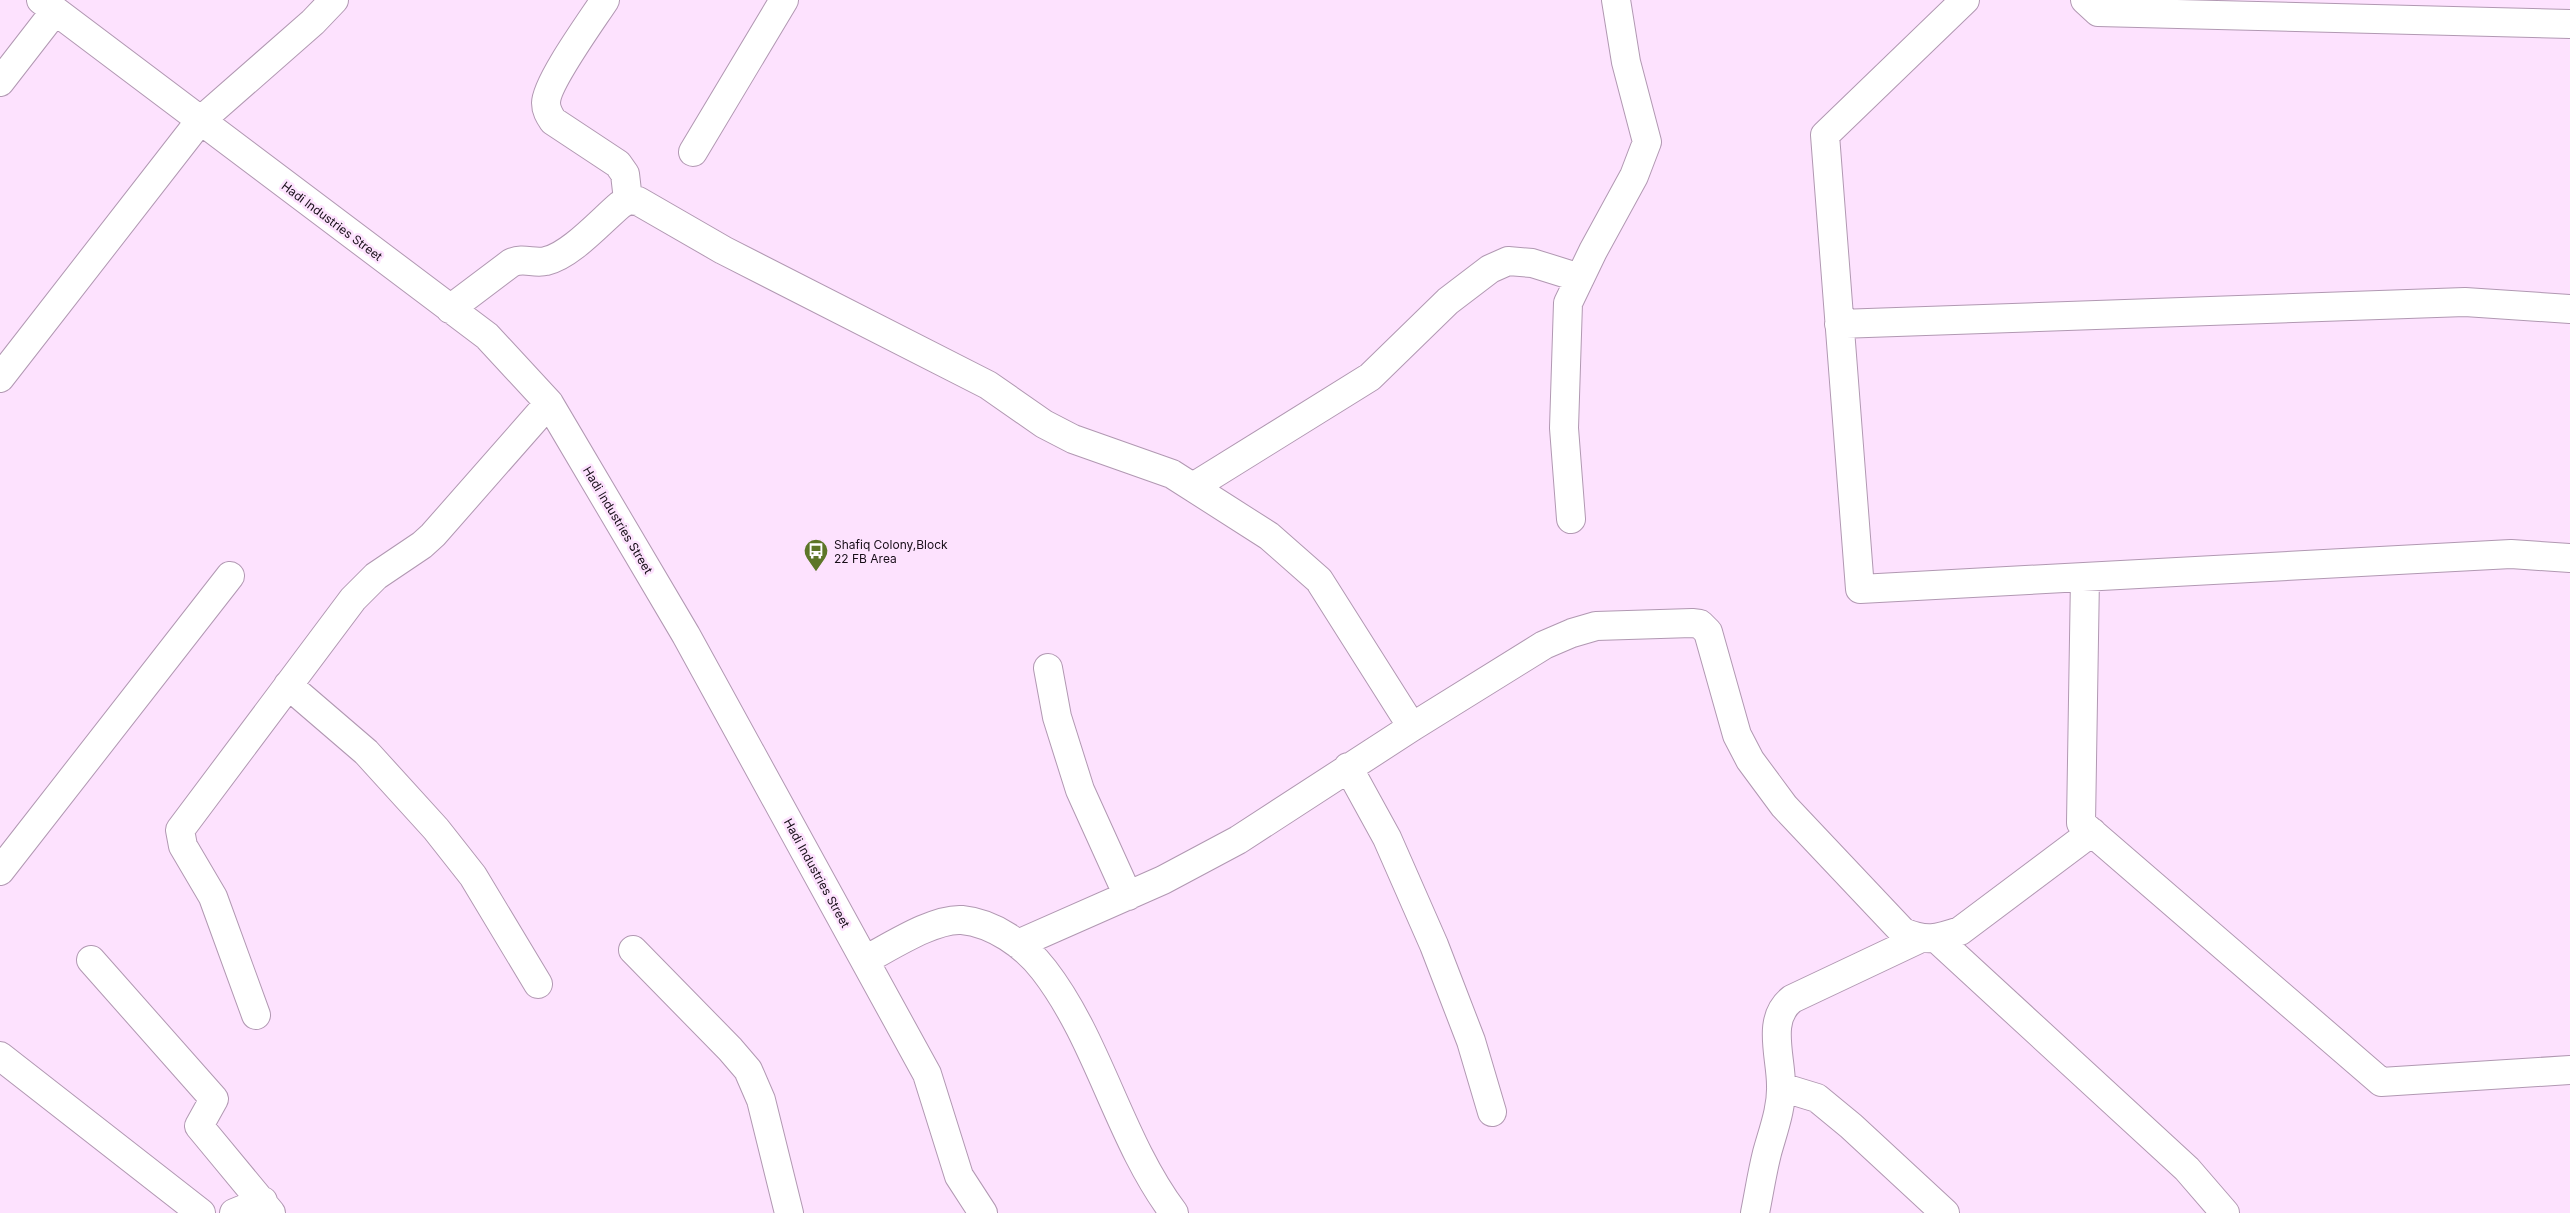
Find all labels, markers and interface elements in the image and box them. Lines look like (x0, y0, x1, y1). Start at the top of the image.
street label: Hadi Industries Street (279, 178, 385, 264)
street label: Hadi Industries Street (580, 464, 656, 576)
place label: Shafiq Colony,Block 22 FB Area (834, 537, 948, 566)
bus stop icon: Shafiq Colony,Block 22 FB Area (803, 538, 829, 572)
street label: Hadi Industries Street (781, 816, 853, 930)

